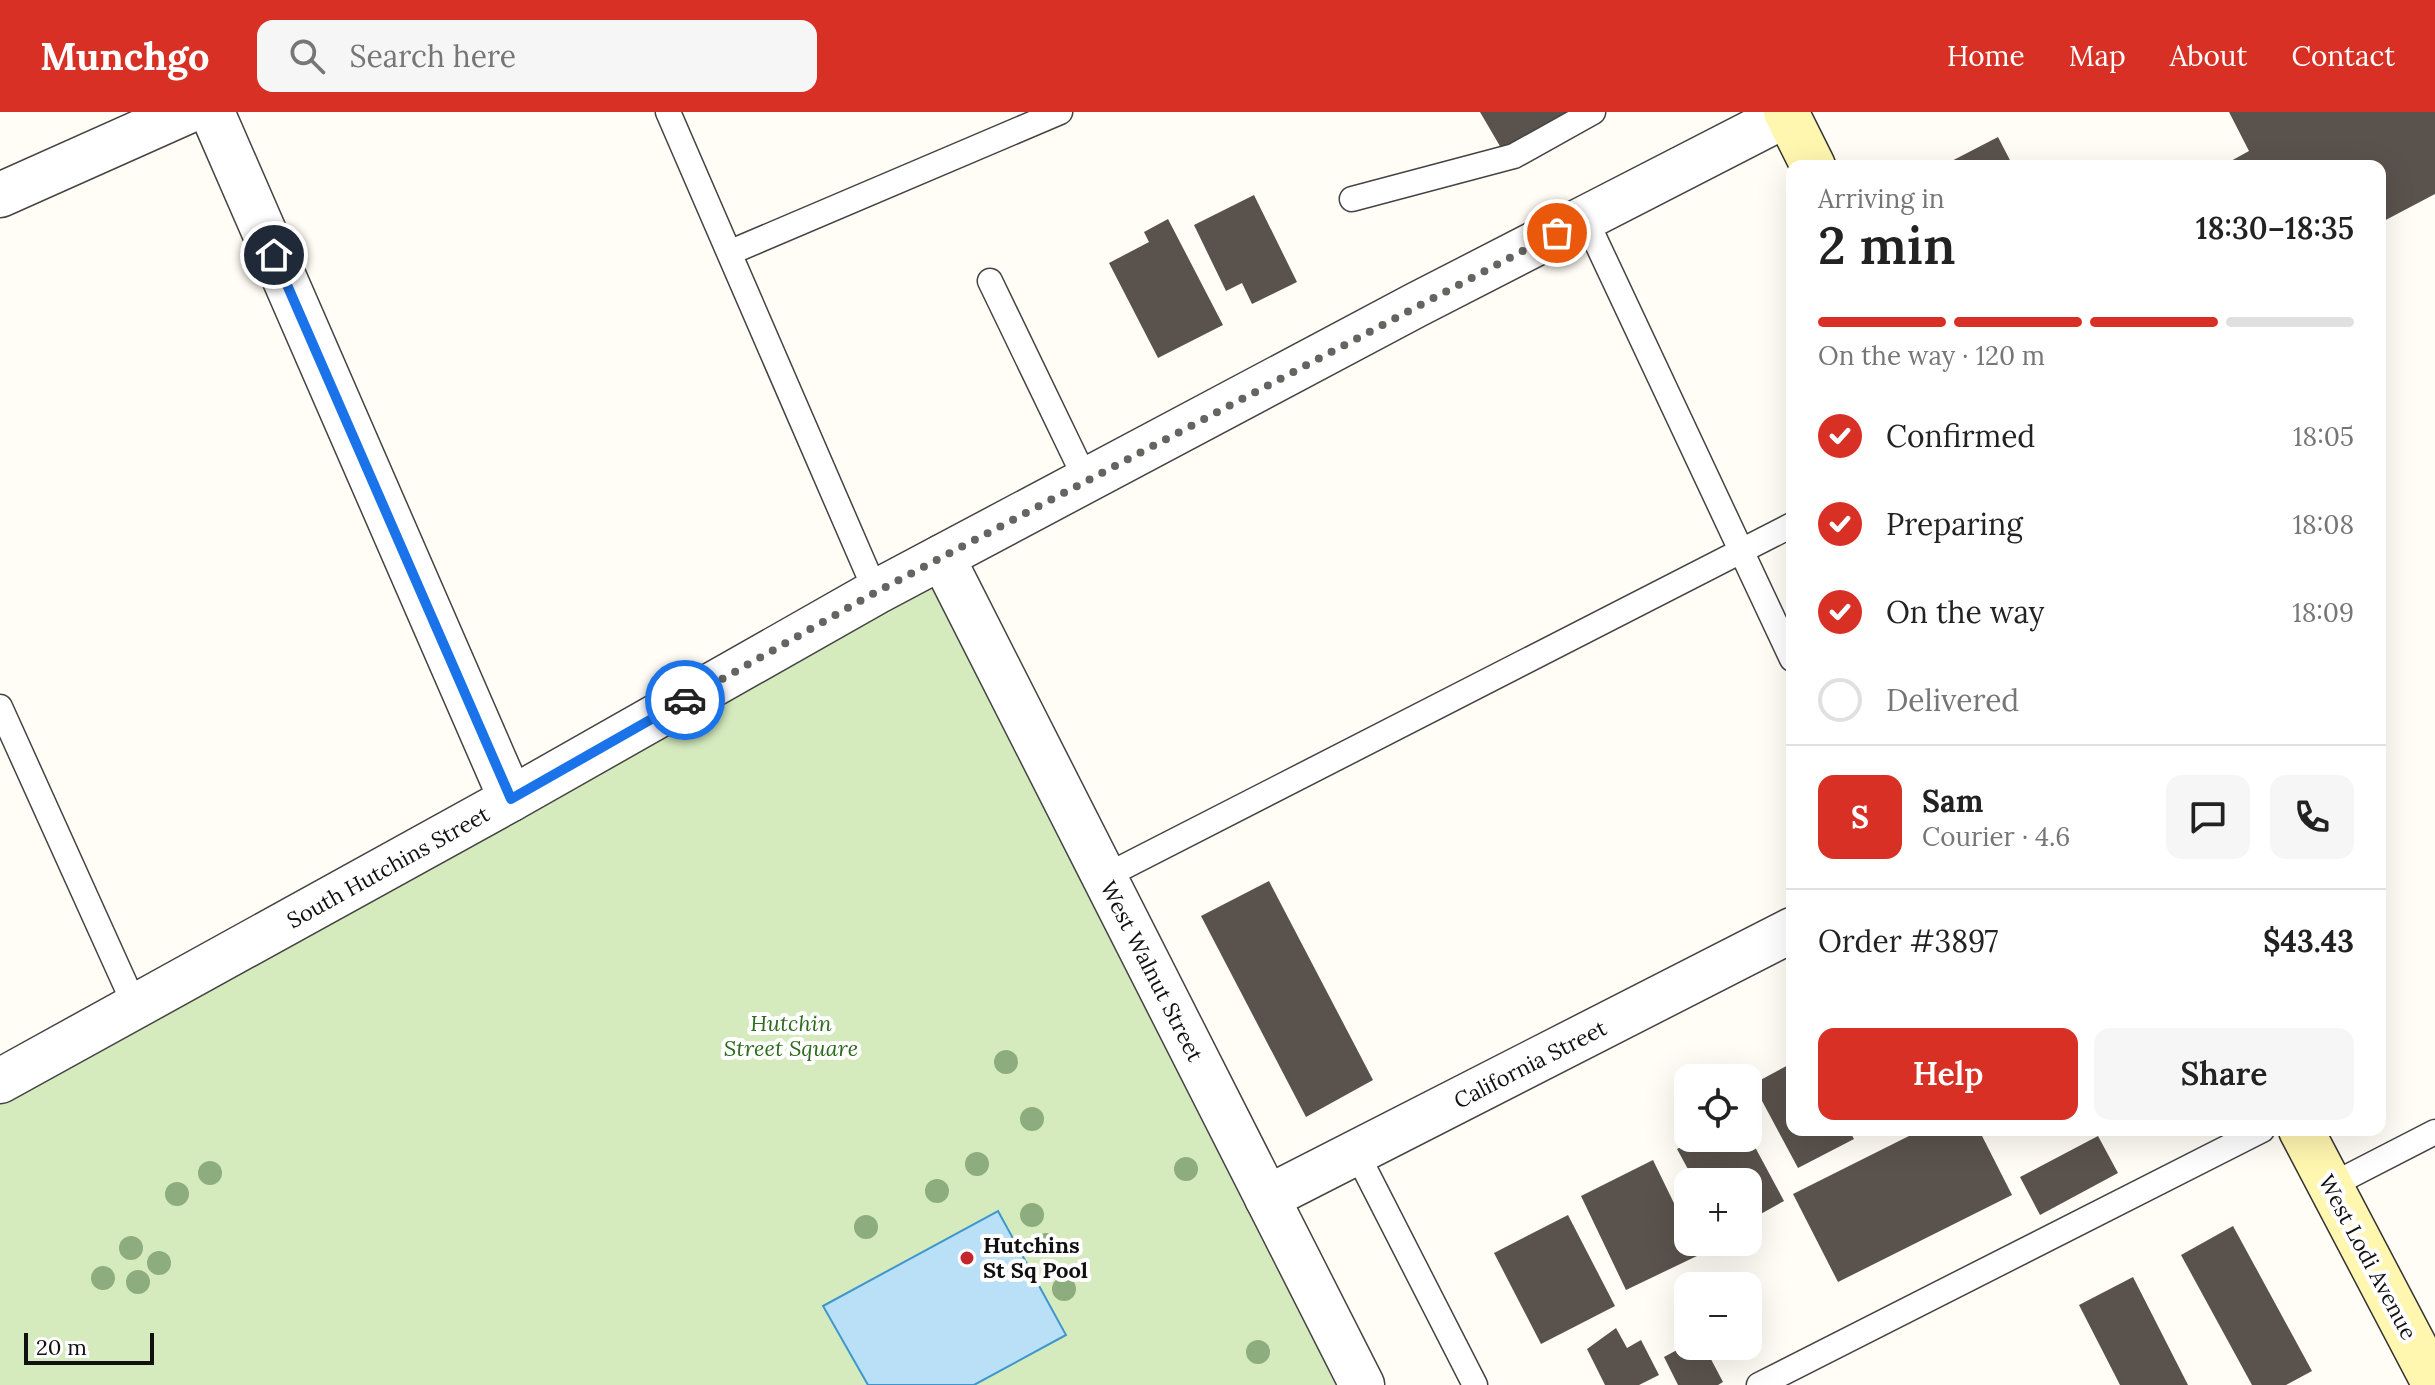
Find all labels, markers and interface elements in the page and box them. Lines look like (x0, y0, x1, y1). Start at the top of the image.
search box (257, 20, 817, 92)
text: Munchgo (40, 32, 209, 80)
icon: search (285, 34, 329, 78)
text: Search here (349, 37, 516, 75)
text: Home (1947, 38, 2025, 74)
text: Map (2069, 38, 2126, 74)
text: About (2170, 38, 2247, 74)
text: Contact (2291, 38, 2395, 74)
text: Arriving in (1818, 182, 1945, 215)
pin (1523, 199, 1591, 267)
text: 18:30–18:35 (2196, 209, 2354, 247)
icon: bag (1535, 211, 1579, 255)
text: 2 min (1818, 212, 1956, 278)
pin (240, 221, 308, 289)
icon: home (252, 233, 296, 277)
text: On the way · 120 m (1818, 339, 2045, 372)
icon: check (1818, 414, 1862, 458)
text: Confirmed (1886, 417, 2035, 455)
text: 18:05 (2293, 420, 2354, 453)
icon: check (1818, 502, 1862, 546)
text: Preparing (1886, 505, 2023, 543)
text: 18:08 (2293, 508, 2354, 541)
icon: check (1818, 590, 1862, 634)
text: On the way (1886, 593, 2044, 631)
text: 18:09 (2292, 596, 2354, 629)
courier (645, 660, 725, 740)
icon: car (663, 678, 707, 722)
text: Delivered (1886, 681, 2019, 719)
button: chat (2166, 775, 2250, 859)
button: phone (2270, 775, 2354, 859)
text: Sam (1922, 782, 1983, 820)
text: S (1851, 798, 1869, 836)
street label: South Hutchins Street (282, 799, 495, 934)
text: Courier · 4.6 (1922, 820, 2070, 853)
street label: West Walnut Street (1094, 876, 1210, 1066)
text: Order #3897 (1818, 922, 1998, 960)
text: $43.43 (2263, 922, 2354, 960)
park label: Hutchin Street Square (724, 1009, 858, 1062)
street label: California Street (1449, 1013, 1611, 1115)
button: Help (1818, 1028, 2078, 1120)
button: Share (2094, 1028, 2354, 1120)
map controls (1674, 1064, 1762, 1360)
button: locate (1674, 1064, 1762, 1152)
button: + (1674, 1168, 1762, 1256)
street label: West Lodi Avenue (2313, 1170, 2423, 1344)
place label: Hutchins St Sq Pool (983, 1231, 1088, 1284)
marker: Hutchins St Sq Pool (958, 1249, 976, 1267)
button: − (1674, 1272, 1762, 1360)
scale bar (24, 1329, 154, 1365)
text: 20 m (36, 1333, 87, 1361)

